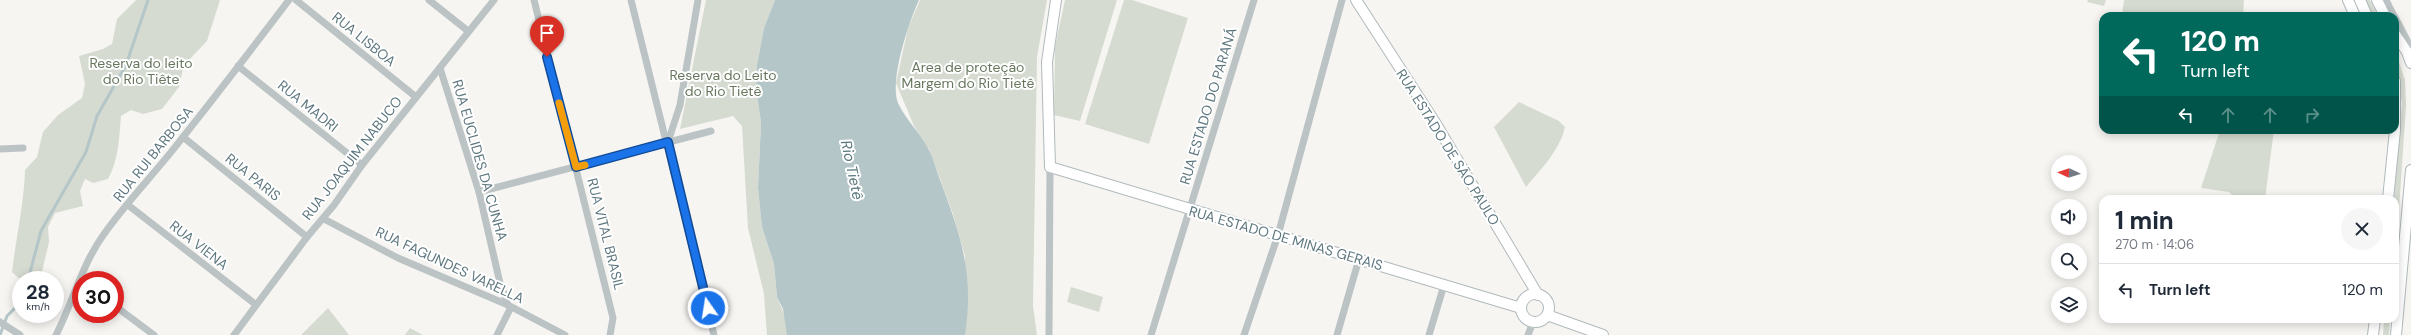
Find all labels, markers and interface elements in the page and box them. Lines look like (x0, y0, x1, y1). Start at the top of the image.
street label: RUA LISBOA (329, 8, 399, 70)
pin (530, 16, 564, 57)
icon: arrive (536, 22, 558, 44)
text: 120 m (2181, 23, 2260, 60)
street label: RUA ESTADO DO PARANÁ (1176, 25, 1240, 187)
icon: left (2115, 28, 2167, 80)
park label: Reserva do leito do Rio Tiête (89, 54, 193, 88)
park label: Area de proteção Margem do Rio Tietê (902, 58, 1034, 92)
text: Turn left (2181, 59, 2250, 83)
street label: RUA ESTADO DE SÃO PAULO (1392, 65, 1504, 229)
park label: Reserva do Leito do Rio Tietê (669, 66, 777, 100)
street label: RUA MADRI (274, 76, 342, 136)
street label: RUA EUCLIDES DA CUNHA (448, 77, 512, 243)
street label: RUA JOAQUIM NABUCO (298, 92, 406, 224)
street label: RUA RUI BARBOSA (109, 103, 197, 205)
icon: left (2175, 104, 2197, 126)
icon: ahead (2217, 104, 2239, 126)
icon: ahead (2259, 104, 2281, 126)
icon: right (2301, 104, 2323, 126)
water label: Rio Tietê (836, 138, 868, 202)
street label: RUA PARIS (222, 149, 284, 205)
north arrow (2051, 155, 2087, 191)
map controls (2051, 155, 2087, 323)
street label: RUA VITAL BRASIL (583, 176, 629, 292)
button: sound (2051, 199, 2087, 235)
street label: RUA ESTADO DE MINAS GERAIS (1187, 202, 1385, 274)
text: 1 min (2115, 205, 2174, 236)
button: close (2341, 208, 2383, 250)
street label: RUA VIENA (166, 216, 232, 274)
street label: RUA FAGUNDES VARELLA (373, 223, 527, 307)
text: 270 m · 14:06 (2115, 236, 2194, 253)
button: search (2051, 243, 2087, 279)
speed limit sign: 30 (72, 271, 124, 323)
text: 28 (26, 279, 50, 305)
icon: left (2115, 279, 2137, 301)
text: Turn left (2149, 280, 2210, 300)
text: 120 m (2342, 280, 2383, 300)
position arrow (687, 287, 729, 329)
button: layers (2051, 287, 2087, 323)
text: km/h (26, 300, 50, 313)

